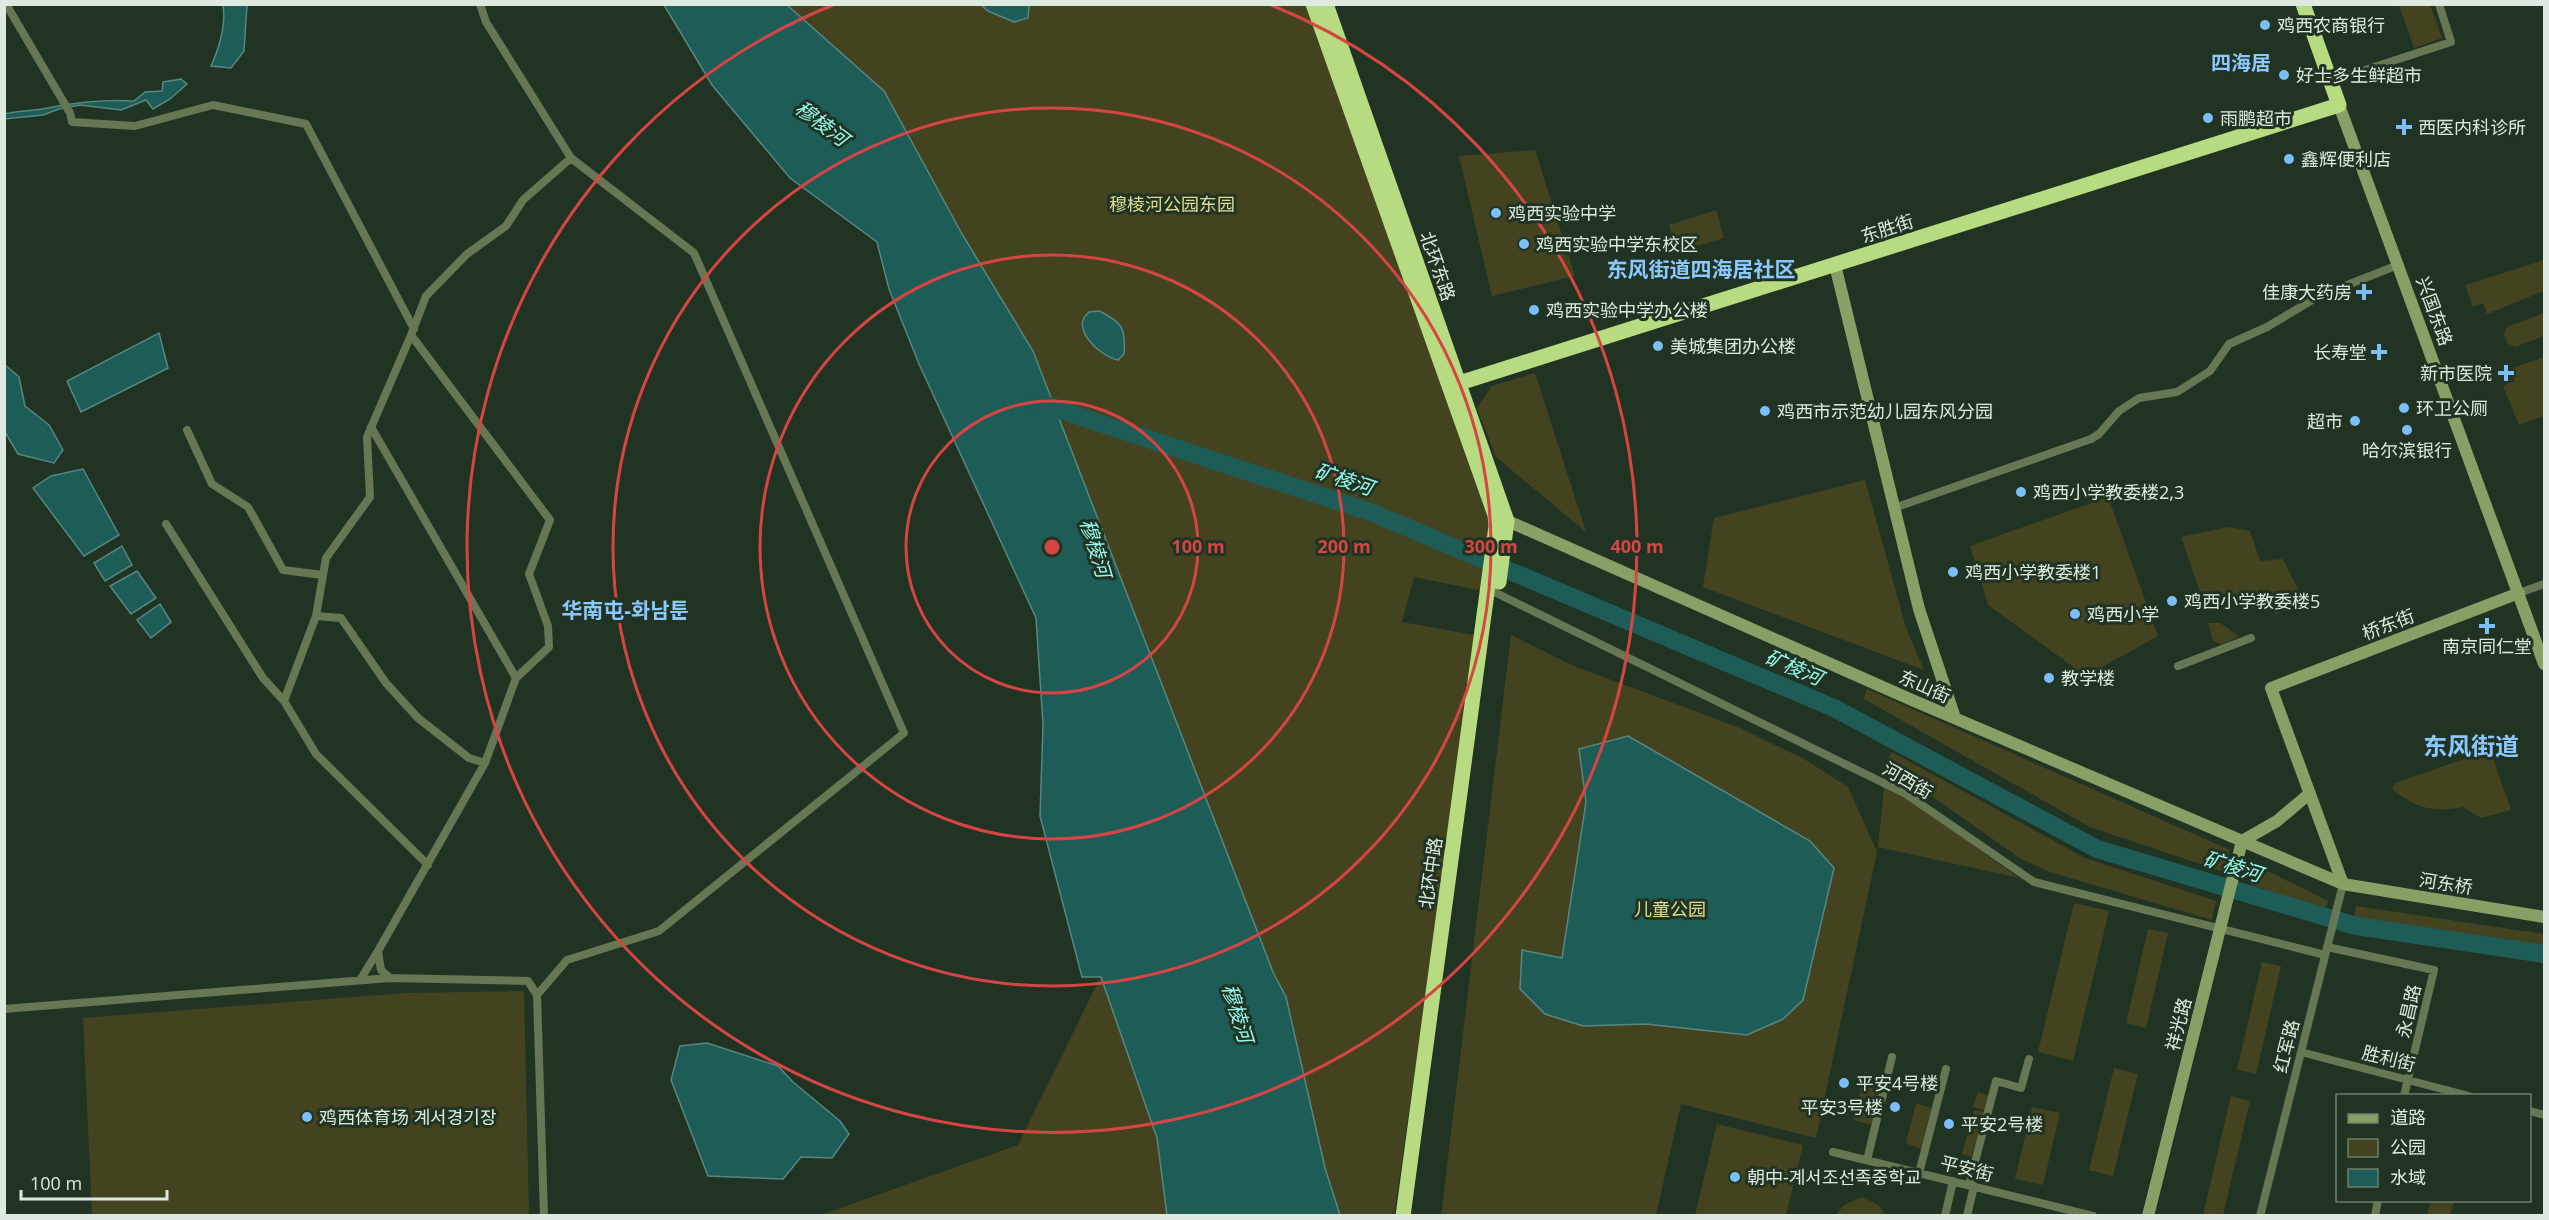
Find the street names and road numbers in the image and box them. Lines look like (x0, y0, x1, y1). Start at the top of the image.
street label: 东胜街 (1858, 208, 1916, 248)
street label: 北环东路 (1415, 228, 1461, 304)
street label: 兴国东路 (2411, 273, 2459, 349)
street label: 桥东街 (2358, 603, 2418, 645)
street label: 东山街 (1895, 664, 1955, 708)
street label: 河西街 (1879, 756, 1937, 804)
street label: 北环中路 (1413, 836, 1447, 910)
street label: 河东桥 (2417, 867, 2475, 899)
street label: 永昌路 (2390, 982, 2426, 1040)
street label: 祥光路 (2160, 995, 2196, 1053)
street label: 红军路 (2268, 1017, 2304, 1075)
street label: 胜利街 (2360, 1040, 2418, 1076)
street label: 平安街 (1938, 1150, 1996, 1186)

